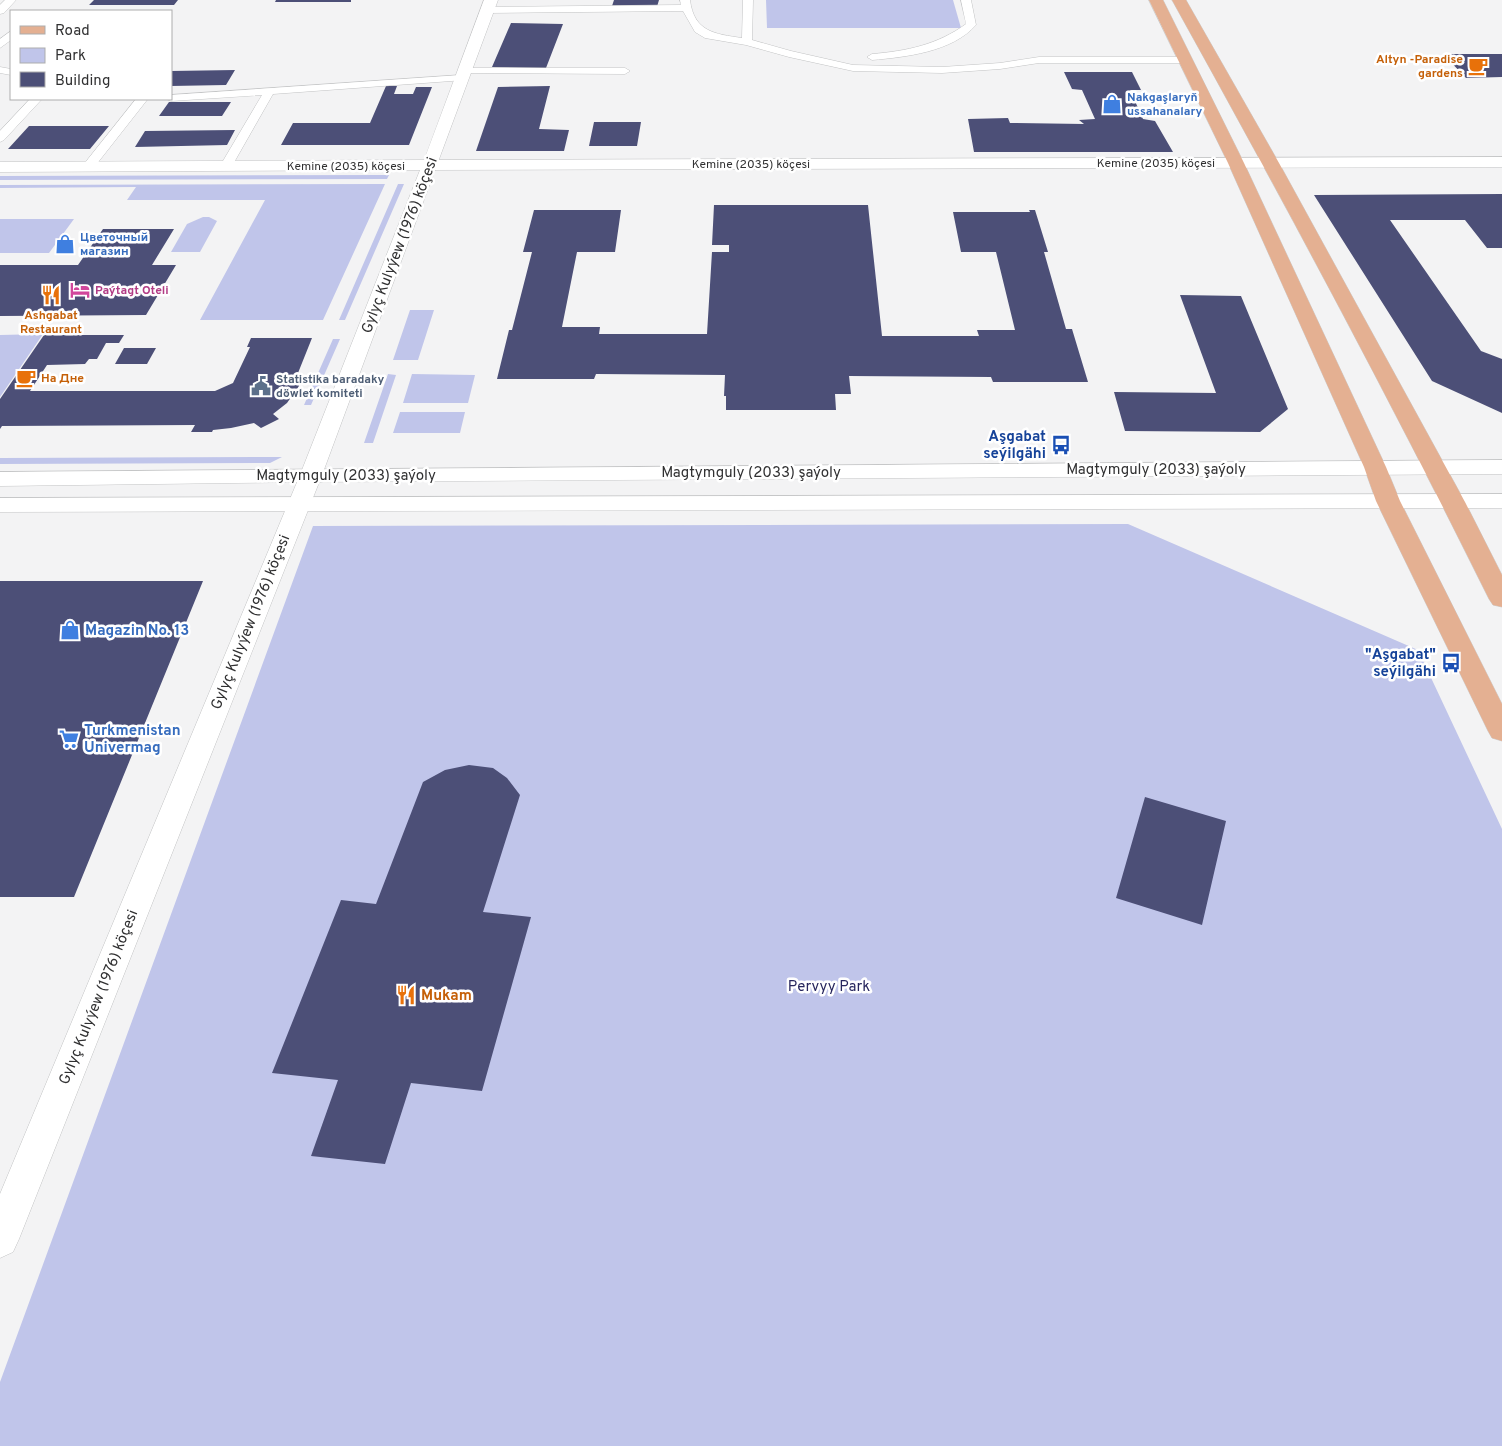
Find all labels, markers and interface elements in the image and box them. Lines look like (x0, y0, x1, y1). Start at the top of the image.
legend (10, 10, 172, 100)
text: Road (55, 22, 90, 41)
text: Park (55, 47, 86, 66)
place label: Altyn -Paradise gardens (1376, 52, 1463, 82)
cafe icon: Altyn -Paradise gardens (1467, 55, 1489, 77)
text: Building (55, 72, 110, 91)
place label: Nakgaşlaryň ussahanalary (1127, 90, 1203, 120)
shop icon: Nakgaşlaryň ussahanalary (1101, 93, 1123, 115)
street label: Gylyç Kulyýew (1976) köçesi (358, 155, 443, 336)
street label: Kemine (2035) köçesi (1097, 156, 1215, 172)
street label: Kemine (2035) köçesi (692, 157, 810, 173)
street label: Kemine (2035) köçesi (287, 159, 405, 175)
place label: Цветочный магазин (80, 230, 148, 260)
shop icon: Цветочный магазин (54, 233, 76, 255)
hotel icon: Paýtagt Oteli (69, 279, 91, 301)
place label: Paýtagt Oteli (95, 283, 169, 299)
restaurant icon: Ashgabat Restaurant (40, 284, 62, 306)
place label: Ashgabat Restaurant (20, 308, 82, 338)
cafe icon: На Дне (15, 367, 37, 389)
place label: На Дне (41, 371, 84, 387)
place label: Statistika baradaky döwlet komiteti (276, 372, 385, 402)
public building icon: Statistika baradaky döwlet komiteti (250, 375, 272, 397)
place label: Aşgabat seýilgähi (983, 428, 1046, 464)
bus stop icon: Aşgabat seýilgähi (1050, 434, 1072, 456)
street label: Magtymguly (2033) şaýoly (1066, 461, 1246, 480)
street label: Magtymguly (2033) şaýoly (661, 464, 841, 483)
street label: Magtymguly (2033) şaýoly (256, 467, 436, 486)
street label: Gylyç Kulyýew (1976) köçesi (208, 532, 295, 713)
shop icon: Magazin No. 13 (59, 619, 81, 641)
place label: Magazin No. 13 (85, 622, 189, 641)
place label: "Aşgabat" seýilgähi (1365, 646, 1436, 682)
bus stop icon: "Aşgabat" seýilgähi (1440, 652, 1462, 674)
place label: Turkmenistan Univermag (84, 722, 181, 758)
supermarket icon: Turkmenistan Univermag (58, 728, 80, 750)
street label: Gylyç Kulyýew (1976) köçesi (56, 907, 143, 1088)
park label: Pervyy Park (788, 978, 870, 997)
restaurant icon: Mukam (395, 984, 417, 1006)
place label: Mukam (421, 987, 472, 1006)

